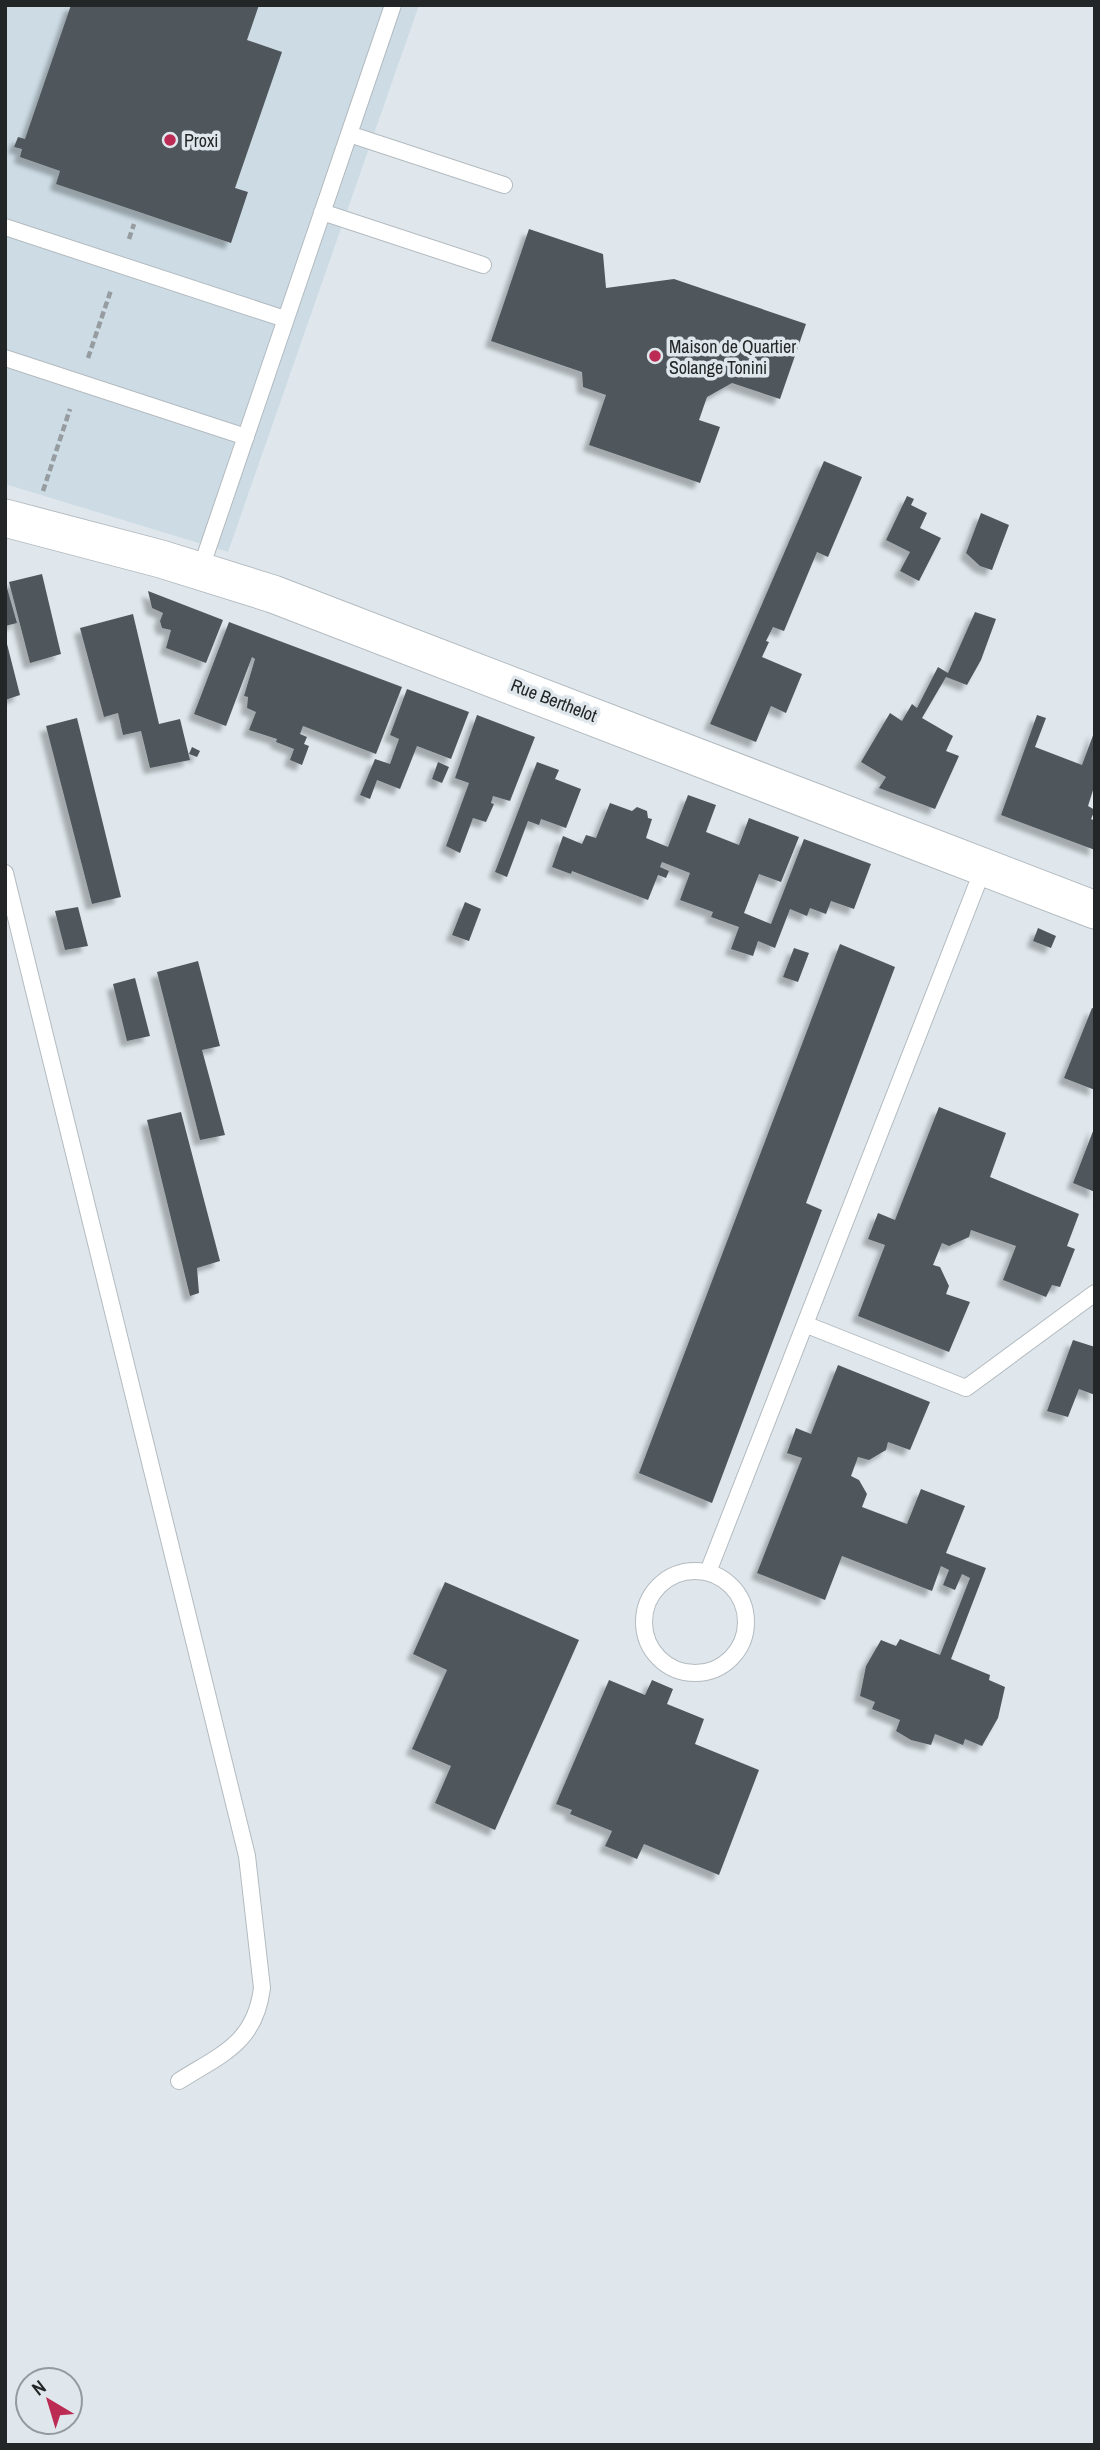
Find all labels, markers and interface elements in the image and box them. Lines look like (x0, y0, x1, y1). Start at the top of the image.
place label: Proxi (184, 128, 218, 153)
marker: Proxi (162, 132, 178, 148)
place label: Maison de Quartier Solange Tonini (669, 334, 796, 380)
marker: Maison de Quartier Solange Tonini (647, 348, 663, 364)
street label: Rue Berthelot (507, 672, 601, 728)
north arrow (14, 2366, 84, 2436)
text: N (26, 2374, 51, 2401)

